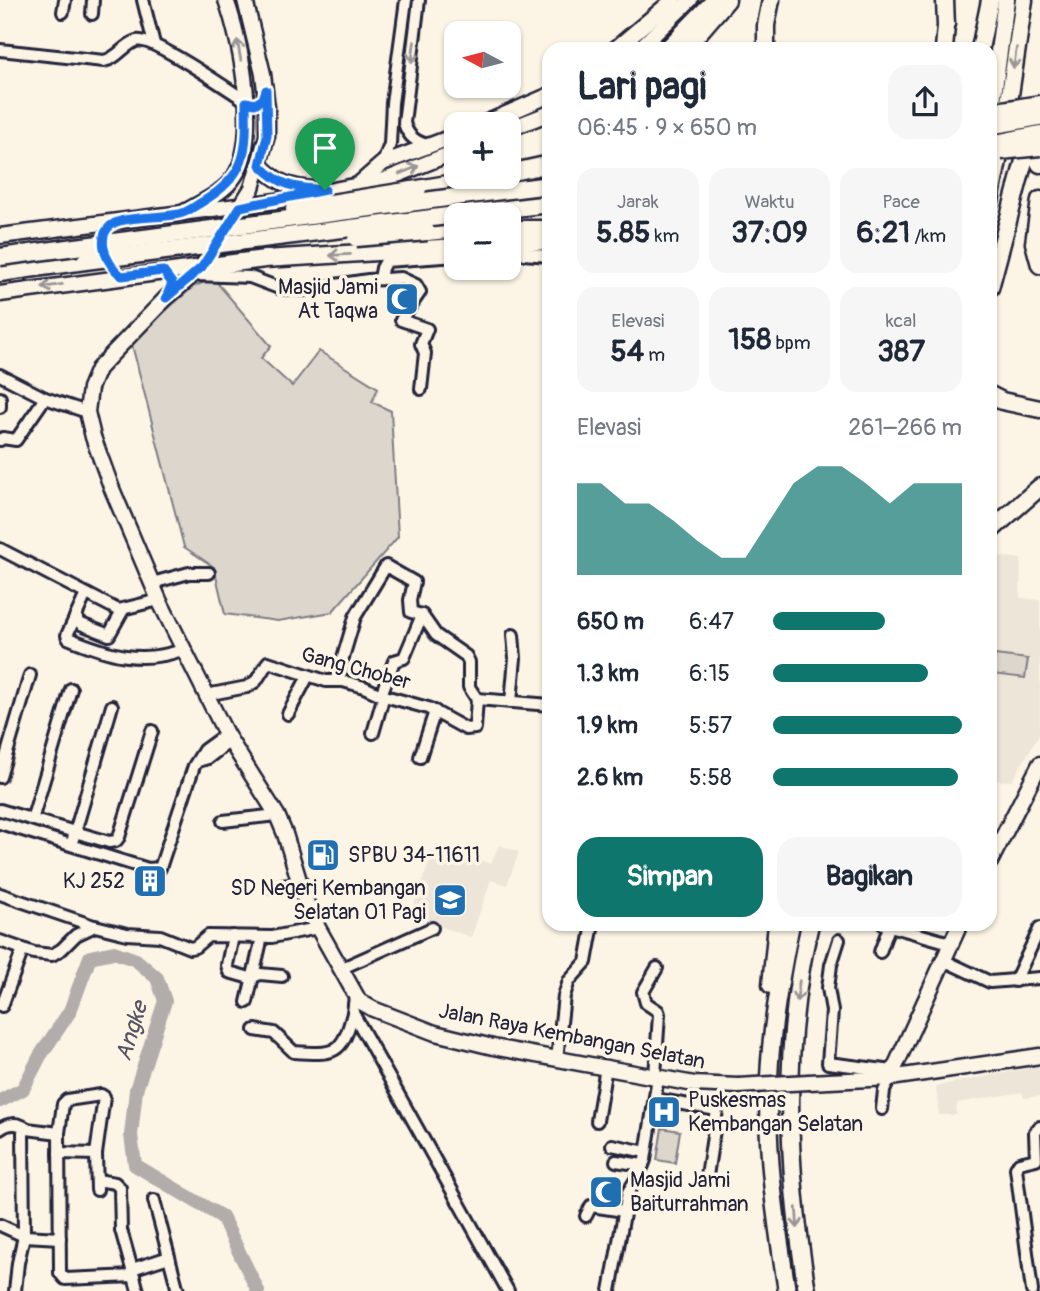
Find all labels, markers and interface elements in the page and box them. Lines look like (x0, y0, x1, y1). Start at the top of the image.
north arrow (444, 21, 522, 98)
map controls (444, 21, 521, 280)
one-way arrow (232, 39, 245, 62)
one-way arrow (406, 40, 419, 63)
one-way arrow (1009, 46, 1022, 69)
text: Lari pagi (577, 63, 706, 111)
button: share (888, 65, 962, 139)
button: + (444, 112, 521, 189)
text: 06:45 · 9 × 650 m (577, 113, 757, 142)
pin (295, 118, 355, 190)
icon: arrive (306, 129, 344, 167)
one-way arrow (398, 163, 419, 176)
text: Jarak (617, 190, 659, 214)
text: Waktu (744, 190, 795, 214)
text: Pace (882, 190, 920, 214)
button: − (444, 203, 521, 280)
text: 5.85 (596, 214, 650, 251)
text: 37:09 (731, 214, 808, 251)
text: 6:21 (856, 214, 910, 251)
text: km (650, 224, 679, 248)
text: /km (910, 224, 946, 248)
one-way arrow (329, 249, 352, 262)
place label: Masjid Jami At Taqwa (278, 274, 378, 325)
one-way arrow (41, 280, 63, 293)
mosque icon: Masjid Jami At Taqwa (383, 280, 421, 318)
text: Elevasi (611, 309, 664, 333)
text: kcal (886, 309, 917, 333)
text: 158 (728, 321, 771, 358)
text: bpm (771, 331, 811, 355)
text: 54 (610, 333, 644, 370)
text: 387 (877, 333, 925, 370)
text: m (644, 343, 665, 367)
text: Elevasi (577, 413, 641, 442)
text: 261–266 m (848, 413, 962, 442)
text: 650 m (577, 607, 644, 636)
text: 6:47 (689, 607, 734, 636)
street label: Gang Chober (298, 641, 414, 696)
text: 1.3 km (577, 659, 639, 688)
text: 6:15 (689, 659, 730, 688)
text: 1.9 km (577, 711, 638, 740)
text: 5:57 (689, 711, 732, 740)
text: 2.6 km (577, 763, 643, 792)
text: 5:58 (689, 763, 732, 792)
fuel station icon: SPBU 34-11611 (304, 836, 342, 874)
button: Simpan (577, 837, 763, 917)
button: Bagikan (777, 837, 962, 917)
place label: SPBU 34-11611 (348, 842, 480, 869)
building icon: KJ 252 (131, 862, 169, 900)
place label: KJ 252 (63, 868, 125, 895)
place label: SD Negeri Kembangan Selatan 01 Pagi (230, 875, 426, 926)
school or university icon: SD Negeri Kembangan Selatan 01 Pagi (431, 881, 469, 919)
one-way arrow (791, 979, 804, 1002)
water label: Angke (109, 995, 155, 1064)
street label: Jalan Raya Kembangan Selatan (436, 997, 707, 1076)
place label: Puskesmas Kembangan Selatan (688, 1087, 863, 1138)
hospital icon: Puskesmas Kembangan Selatan (645, 1093, 683, 1131)
place label: Masjid Jami Baiturrahman (630, 1167, 749, 1218)
mosque icon: Masjid Jami Baiturrahman (587, 1173, 625, 1211)
one-way arrow (790, 1206, 803, 1229)

